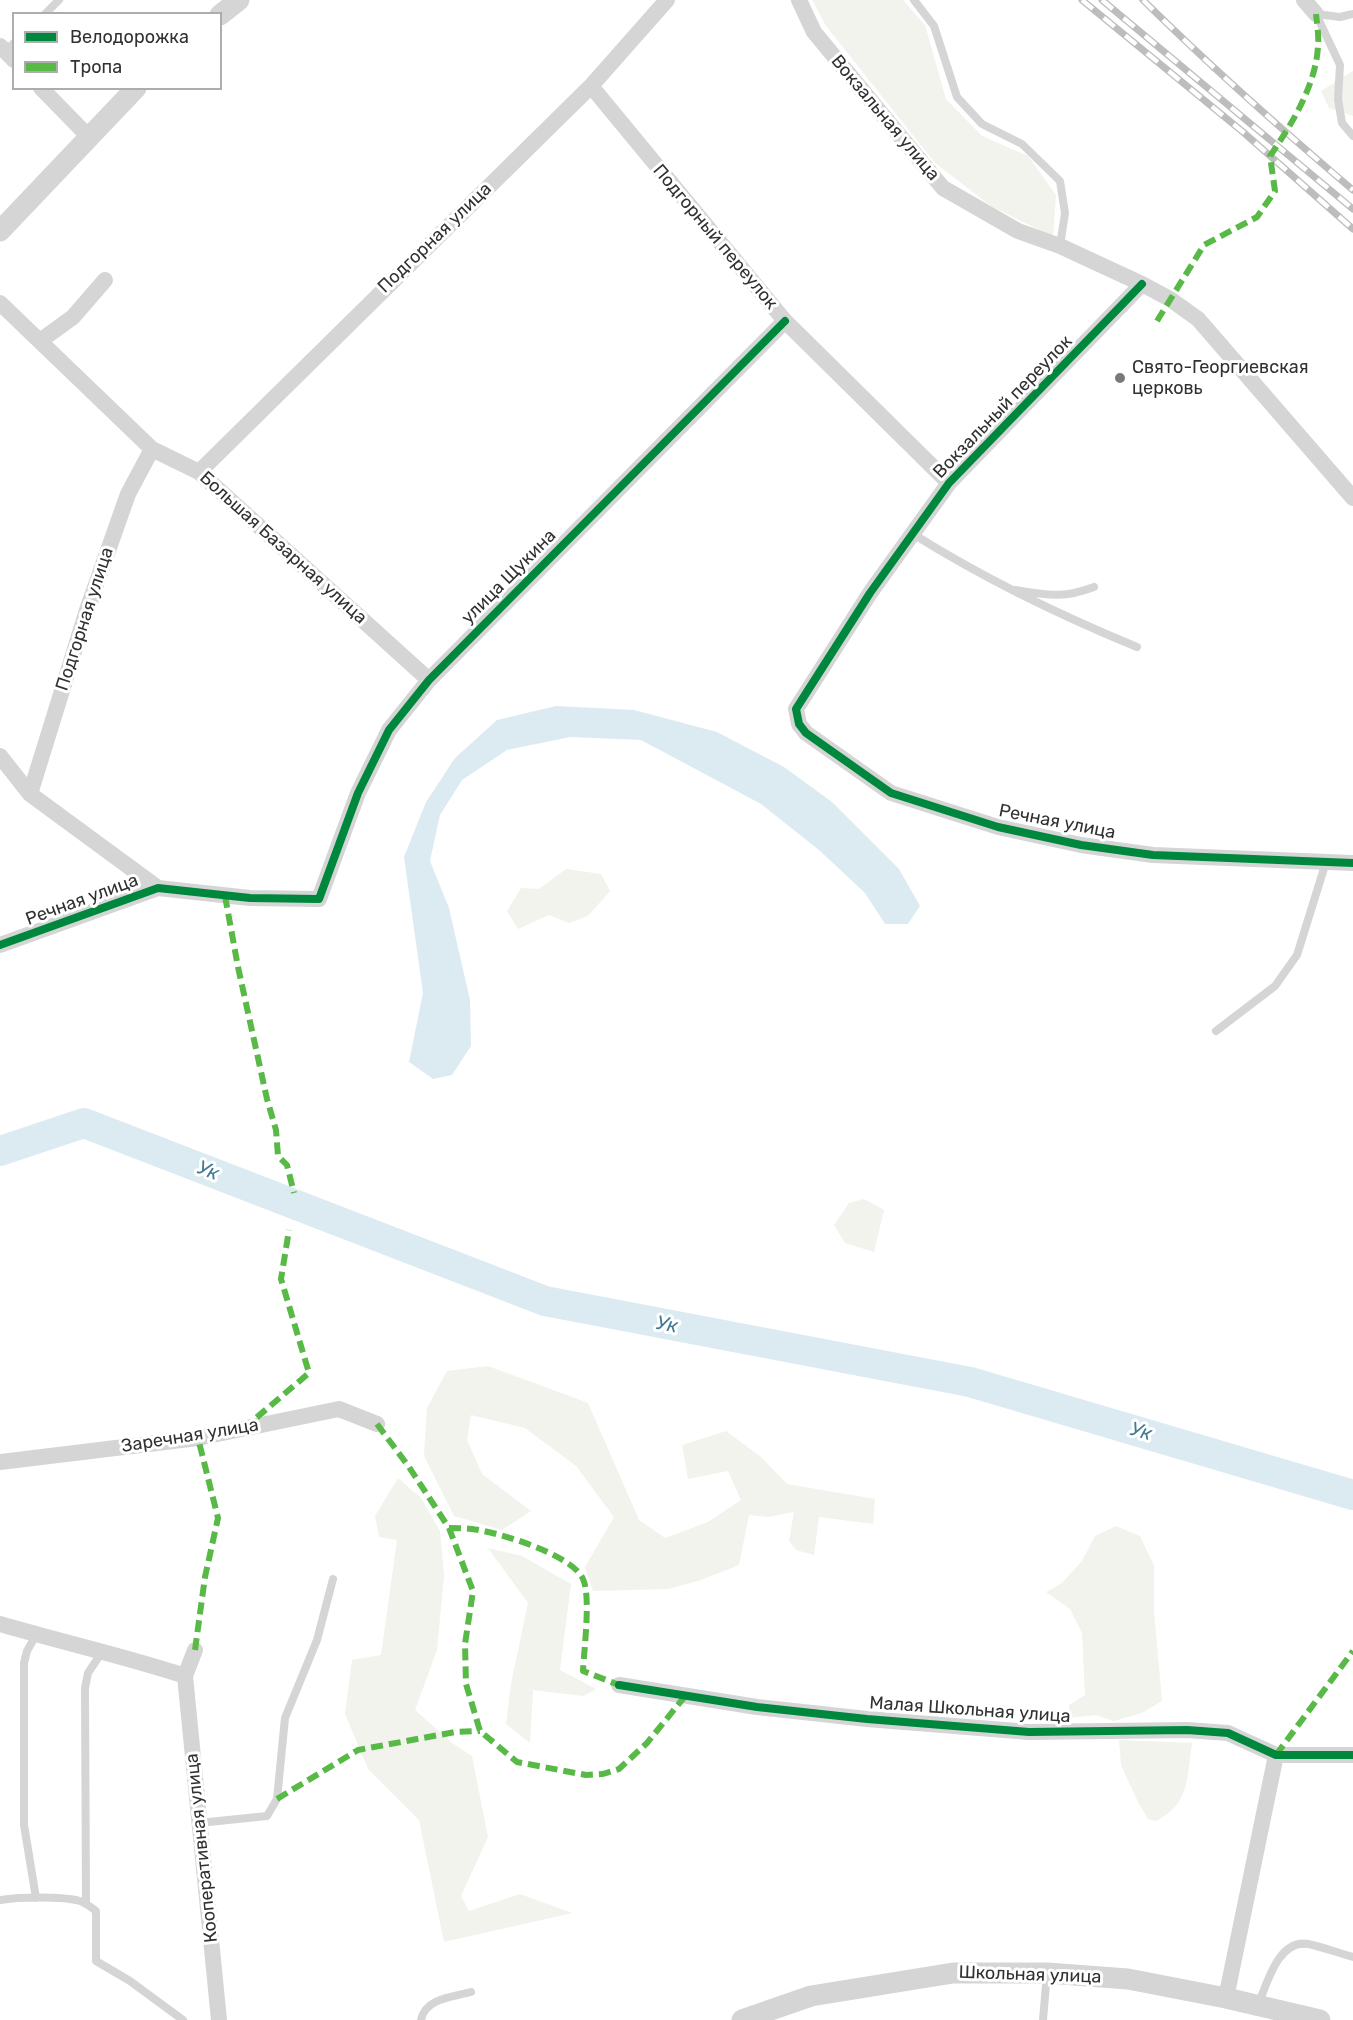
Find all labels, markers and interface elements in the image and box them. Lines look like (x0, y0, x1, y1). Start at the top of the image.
legend (12, 12, 222, 90)
text: Велодорожка (70, 26, 189, 48)
street label: Вокзальная улица (826, 51, 944, 185)
text: Тропа (70, 56, 122, 78)
street label: Подгорный переулок (648, 160, 782, 314)
street label: Подгорная улица (374, 178, 496, 298)
street label: Вокзальный переулок (929, 331, 1077, 483)
place label: Свято-Георгиевская церковь (1132, 357, 1309, 400)
marker: Свято-Георгиевская церковь (1113, 371, 1127, 385)
street label: Большая Базарная улица (195, 467, 371, 629)
street label: улица Щукина (457, 525, 561, 629)
street label: Подгорная улица (52, 545, 118, 693)
street label: Речная улица (997, 800, 1117, 844)
street label: Речная улица (23, 870, 141, 930)
water label: Ук (194, 1156, 222, 1186)
water label: Ук (654, 1311, 680, 1339)
street label: Заречная улица (120, 1414, 260, 1458)
water label: Ук (1127, 1418, 1155, 1446)
street label: Малая Школьная улица (869, 1692, 1071, 1728)
street label: Кооперативная улица (181, 1752, 223, 1944)
street label: Школьная улица (958, 1962, 1102, 1988)

